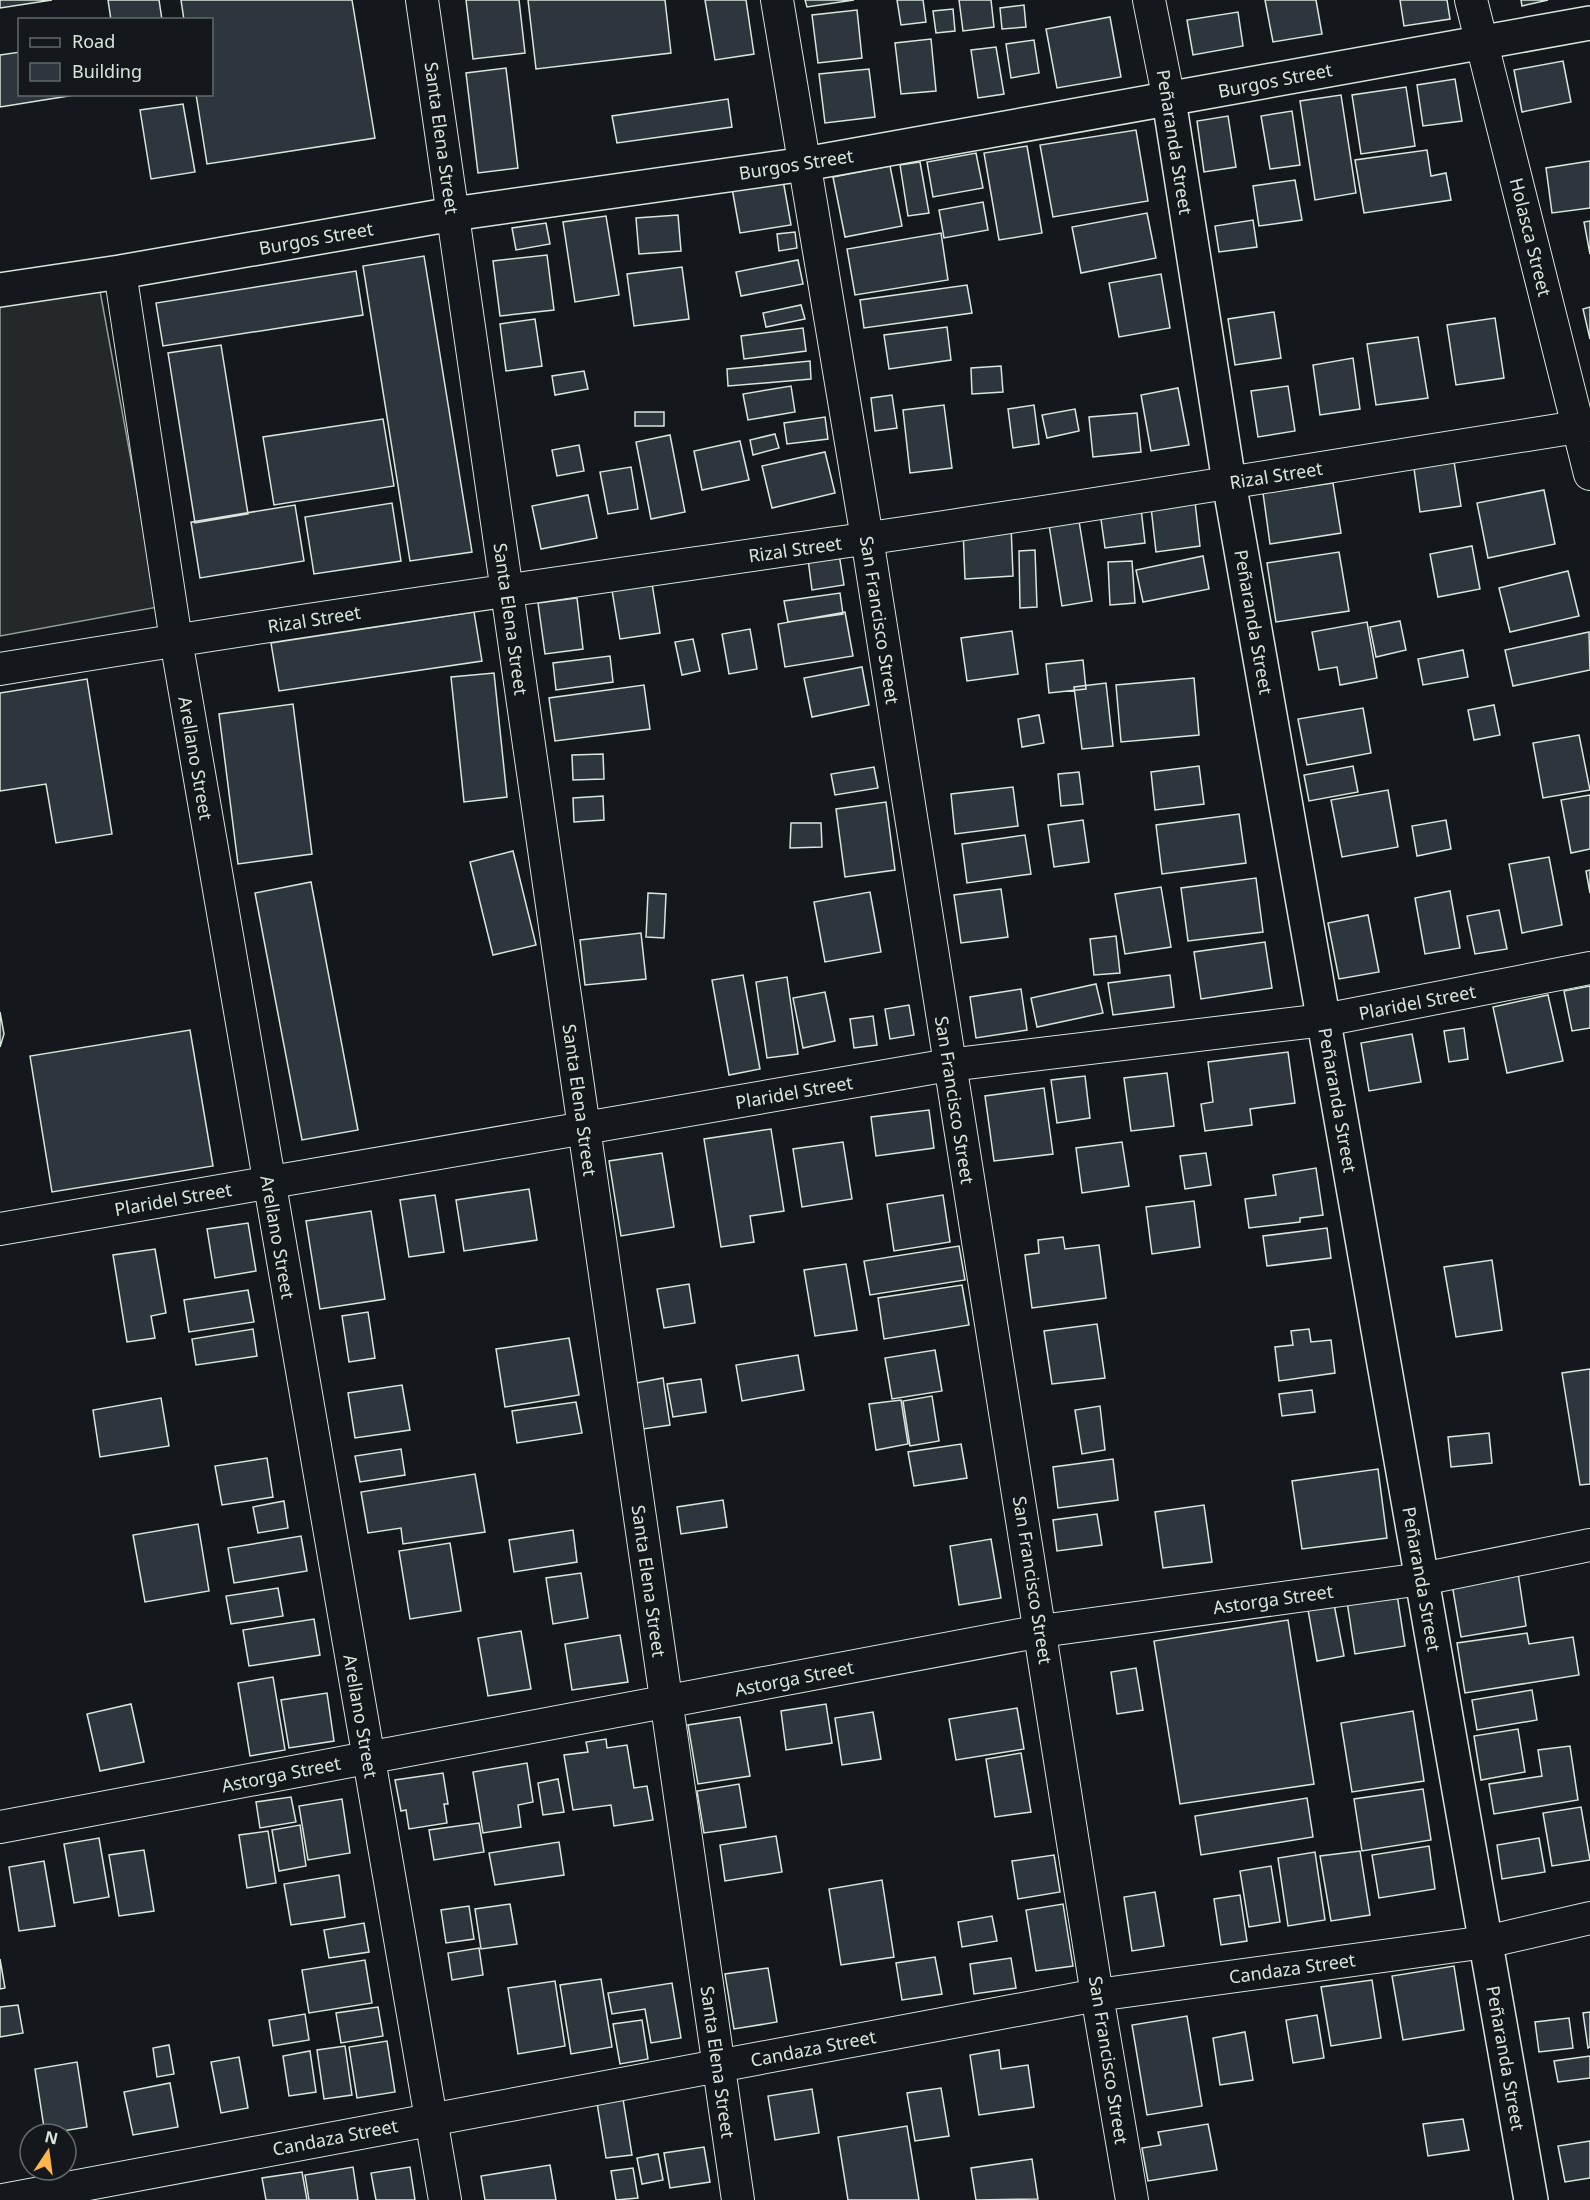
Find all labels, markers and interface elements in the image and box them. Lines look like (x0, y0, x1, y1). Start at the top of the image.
legend (18, 18, 213, 96)
text: Road (72, 29, 115, 53)
street label: Burgos Street (1216, 57, 1335, 103)
text: Building (72, 59, 142, 83)
street label: Santa Elena Street (419, 60, 465, 216)
street label: Peñaranda Street (1152, 68, 1198, 217)
street label: Burgos Street (737, 143, 855, 185)
street label: Holasca Street (1505, 175, 1557, 299)
street label: Burgos Street (257, 216, 375, 260)
street label: Rizal Street (1228, 456, 1325, 494)
street label: Rizal Street (747, 531, 844, 567)
street label: San Francisco Street (855, 534, 905, 706)
street label: Santa Elena Street (488, 541, 534, 697)
street label: Peñaranda Street (1229, 548, 1279, 697)
street label: Rizal Street (266, 600, 363, 638)
street label: Arellano Street (173, 694, 219, 822)
street label: Plaridel Street (1357, 979, 1478, 1025)
street label: San Francisco Street (930, 1014, 980, 1186)
street label: Santa Elena Street (557, 1022, 603, 1178)
street label: Peñaranda Street (1313, 1026, 1363, 1175)
street label: Plaridel Street (734, 1070, 855, 1114)
street label: Arellano Street (255, 1173, 301, 1301)
street label: Plaridel Street (113, 1177, 234, 1221)
street label: San Francisco Street (1008, 1494, 1058, 1666)
street label: Santa Elena Street (626, 1503, 672, 1659)
street label: Peñaranda Street (1397, 1505, 1447, 1654)
street label: Astorga Street (1211, 1579, 1335, 1619)
street label: Arellano Street (338, 1652, 384, 1780)
street label: Astorga Street (732, 1655, 856, 1701)
street label: Astorga Street (219, 1751, 343, 1797)
street label: Candaza Street (1227, 1947, 1357, 1989)
street label: San Francisco Street (1084, 1974, 1134, 2146)
street label: Santa Elena Street (695, 1984, 741, 2140)
street label: Peñaranda Street (1481, 1984, 1531, 2133)
street label: Candaza Street (748, 2024, 878, 2072)
street label: Candaza Street (270, 2113, 400, 2161)
north arrow (18, 2122, 78, 2182)
text: N (43, 2125, 60, 2150)

